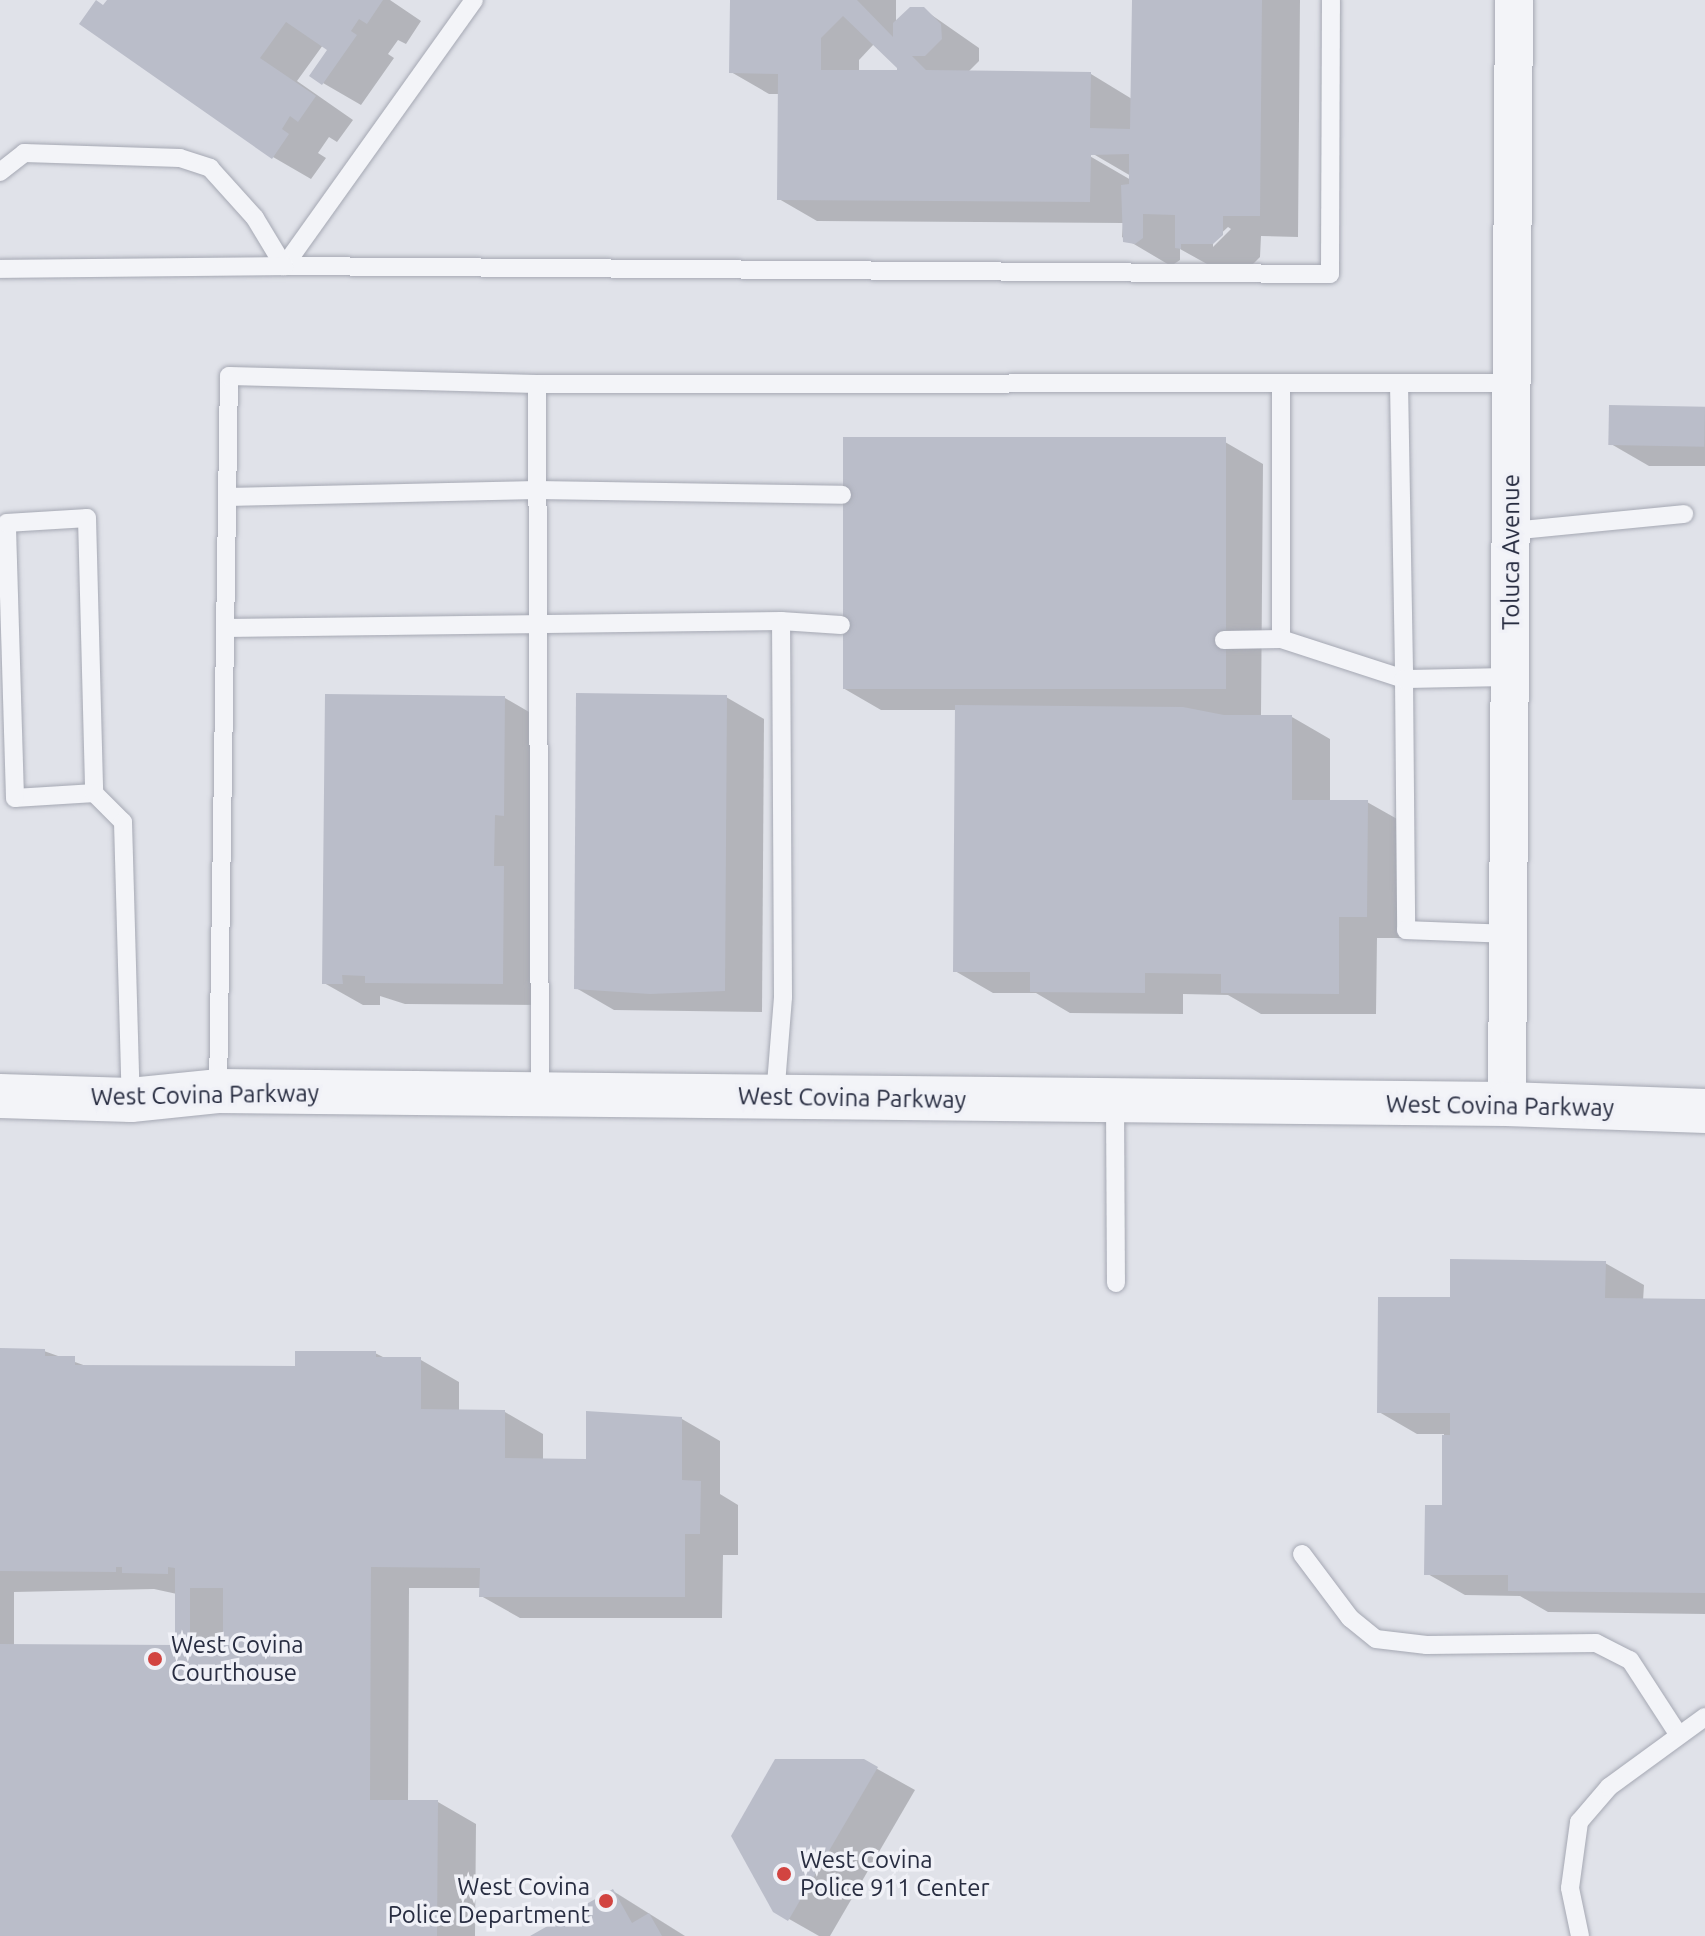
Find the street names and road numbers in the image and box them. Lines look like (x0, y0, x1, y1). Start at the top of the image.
street label: Toluca Avenue (1497, 474, 1525, 630)
street label: West Covina Parkway (91, 1079, 319, 1111)
street label: West Covina Parkway (738, 1082, 966, 1114)
street label: West Covina Parkway (1386, 1090, 1614, 1122)

